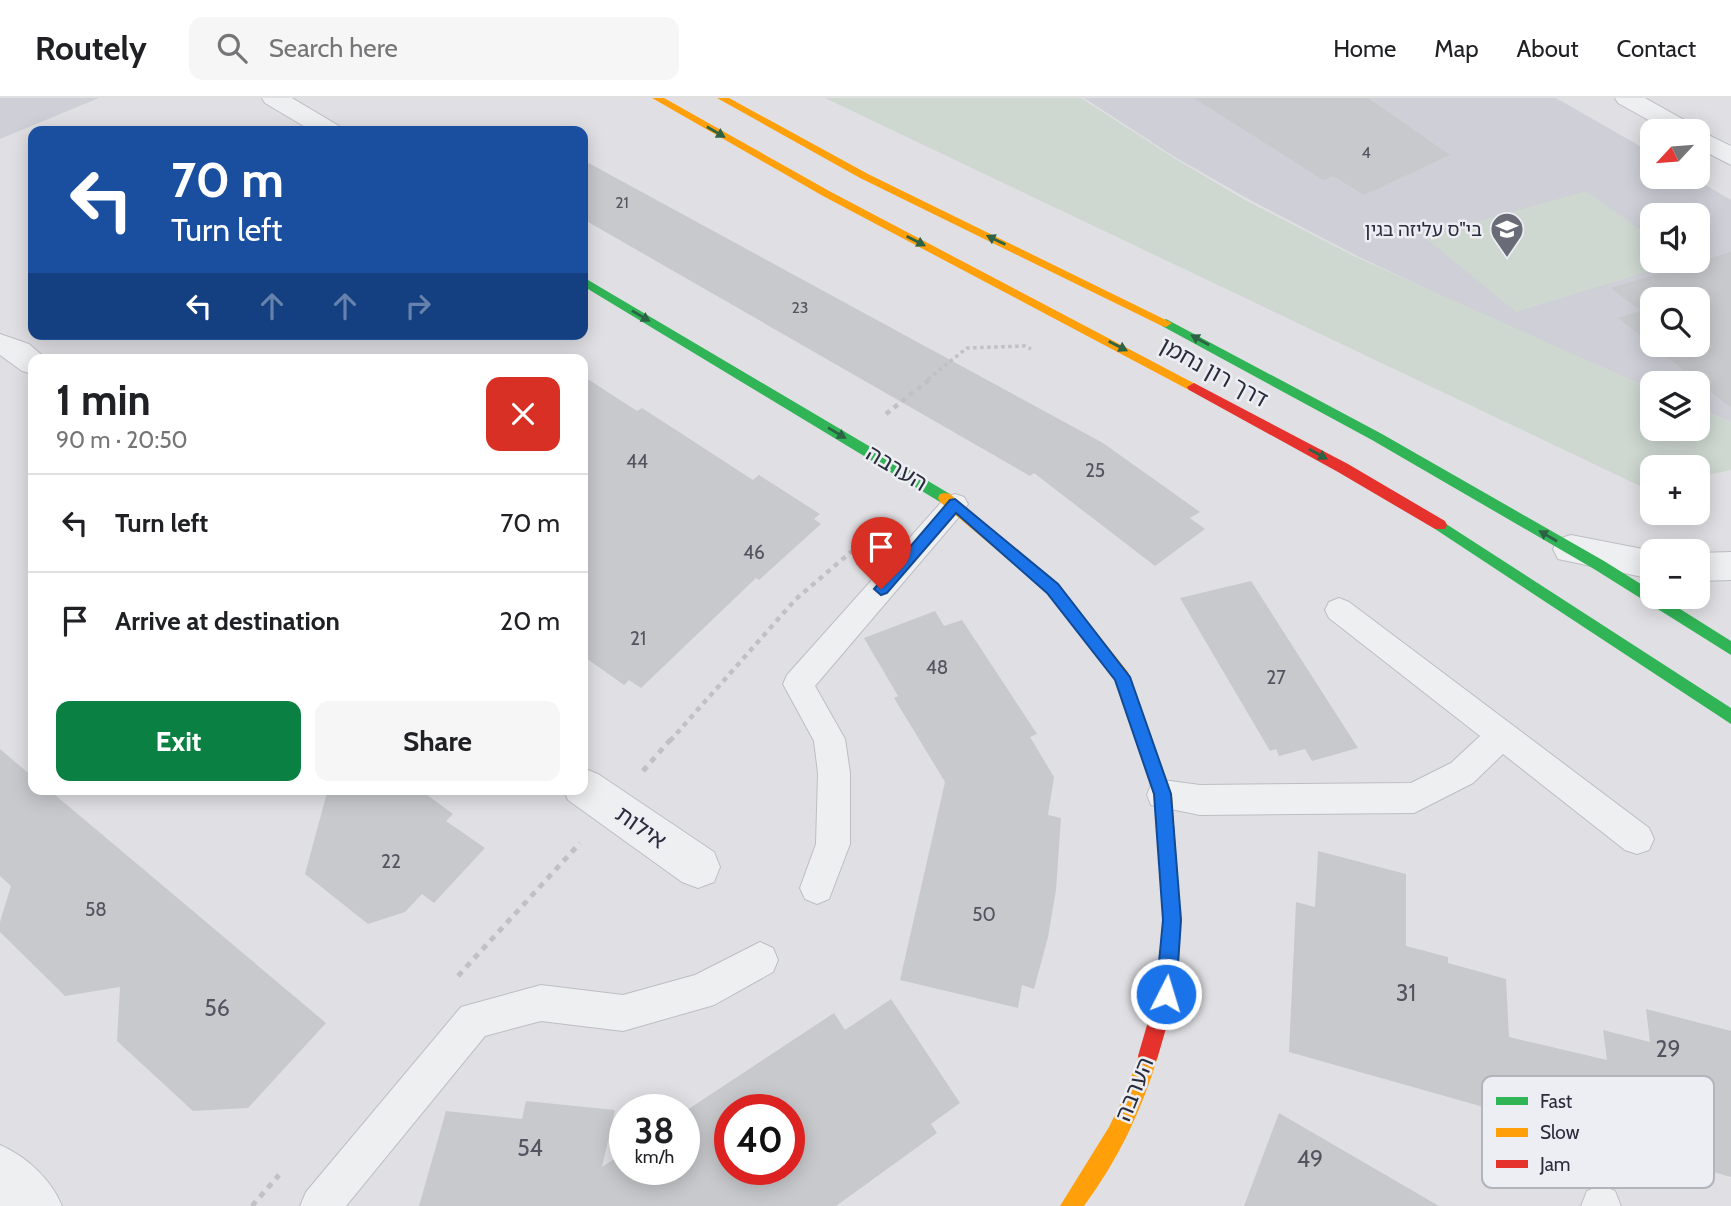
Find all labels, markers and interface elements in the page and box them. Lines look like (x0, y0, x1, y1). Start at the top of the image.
search box (189, 17, 679, 80)
text: Routely (35, 28, 147, 68)
icon: search (213, 29, 251, 67)
text: Search here (269, 32, 398, 64)
text: Home (1333, 34, 1396, 63)
text: Map (1434, 34, 1479, 63)
text: About (1517, 34, 1579, 63)
text: Contact (1617, 34, 1696, 63)
north arrow (1640, 119, 1710, 189)
map controls (1640, 119, 1710, 609)
one-way arrow (707, 126, 726, 138)
house number: 4 (1361, 143, 1371, 162)
text: 70 m (171, 150, 284, 209)
icon: left (56, 154, 147, 245)
house number: 21 (615, 193, 629, 212)
button: sound (1640, 203, 1710, 273)
text: Turn left (171, 210, 282, 249)
school or university icon: בי"ס עליזה בגין (1488, 210, 1526, 259)
place label: בי"ס עליזה בגין (1364, 218, 1482, 241)
one-way arrow (986, 234, 1006, 246)
one-way arrow (906, 236, 926, 247)
icon: left (180, 287, 218, 325)
icon: ahead (253, 287, 291, 325)
icon: ahead (326, 287, 364, 325)
icon: right (399, 287, 437, 325)
button: search (1640, 287, 1710, 357)
house number: 23 (791, 298, 809, 317)
one-way arrow (632, 310, 651, 323)
street label: דרך רון נחמן (1155, 331, 1273, 413)
one-way arrow (1191, 334, 1210, 346)
one-way arrow (1108, 340, 1128, 351)
button: layers (1640, 371, 1710, 441)
text: 1 min (56, 374, 151, 426)
button: close (486, 377, 560, 451)
text: 90 m · 20:50 (56, 426, 188, 454)
one-way arrow (827, 426, 846, 439)
street label: הערבה (861, 439, 933, 497)
one-way arrow (1308, 448, 1328, 460)
house number: 44 (626, 450, 648, 473)
button: + (1640, 455, 1710, 525)
house number: 25 (1085, 459, 1105, 482)
icon: left (56, 504, 94, 542)
text: Turn left (115, 507, 208, 539)
text: 70 m (500, 507, 560, 539)
pin (851, 517, 911, 589)
icon: arrive (862, 528, 900, 566)
one-way arrow (1538, 530, 1558, 542)
button: − (1640, 539, 1710, 609)
house number: 46 (743, 541, 765, 564)
icon: arrive (56, 602, 94, 640)
text: Arrive at destination (115, 605, 340, 637)
text: 20 m (500, 605, 560, 637)
house number: 21 (630, 627, 646, 650)
house number: 48 (926, 656, 948, 679)
house number: 27 (1266, 666, 1286, 689)
button: Exit (56, 701, 301, 781)
button: Share (315, 701, 560, 781)
street label: אילות (610, 800, 672, 854)
house number: 22 (381, 850, 401, 873)
house number: 58 (85, 898, 107, 921)
house number: 50 (972, 903, 996, 926)
position arrow (1129, 957, 1203, 1031)
house number: 31 (1396, 979, 1416, 1007)
house number: 56 (204, 994, 230, 1022)
house number: 29 (1655, 1035, 1681, 1063)
street label: הערבה (1109, 1053, 1159, 1125)
legend (1482, 1076, 1714, 1188)
text: Fast (1540, 1090, 1573, 1113)
speed limit sign: 40 (714, 1094, 805, 1185)
text: 38 (634, 1109, 675, 1152)
text: Slow (1540, 1121, 1580, 1144)
house number: 54 (517, 1134, 543, 1162)
house number: 49 (1297, 1145, 1323, 1173)
text: km/h (635, 1146, 674, 1168)
text: Jam (1539, 1153, 1570, 1176)

